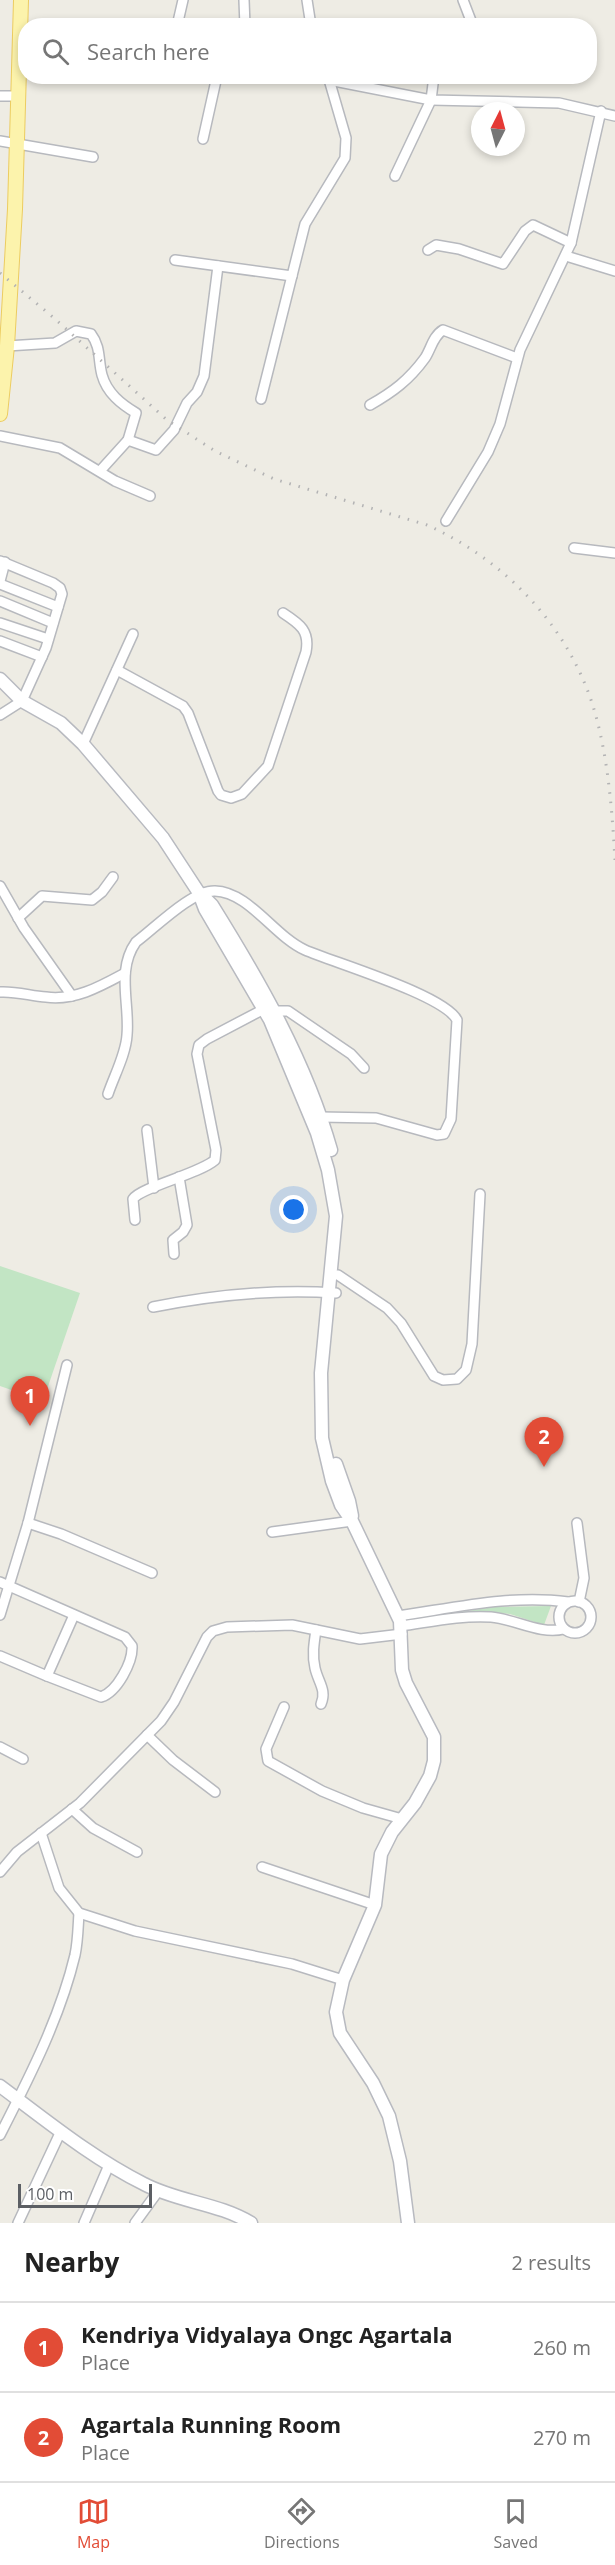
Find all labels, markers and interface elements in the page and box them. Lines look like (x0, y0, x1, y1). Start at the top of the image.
search box (18, 18, 597, 84)
icon: search (39, 35, 72, 68)
text: Search here (87, 36, 210, 66)
north arrow (471, 102, 525, 156)
your location (279, 1195, 308, 1224)
pin: 1 (10, 1376, 50, 1426)
pin: 2 (524, 1418, 564, 1467)
scale bar (18, 2181, 152, 2208)
text: 100 m (27, 2183, 73, 2205)
text: Nearby (24, 2244, 119, 2280)
text: 2 results (511, 2249, 591, 2276)
text: Kendriya Vidyalaya Ongc Agartala (81, 2319, 453, 2349)
text: 1 (38, 2334, 49, 2361)
text: 260 m (533, 2334, 591, 2361)
text: Place (81, 2349, 130, 2376)
text: Agartala Running Room (81, 2409, 341, 2439)
text: 2 (38, 2424, 49, 2451)
text: 270 m (533, 2424, 591, 2451)
text: Place (81, 2439, 130, 2466)
tab: Map (77, 2495, 110, 2553)
tab: Directions (264, 2495, 340, 2553)
tab: Saved (494, 2495, 538, 2553)

